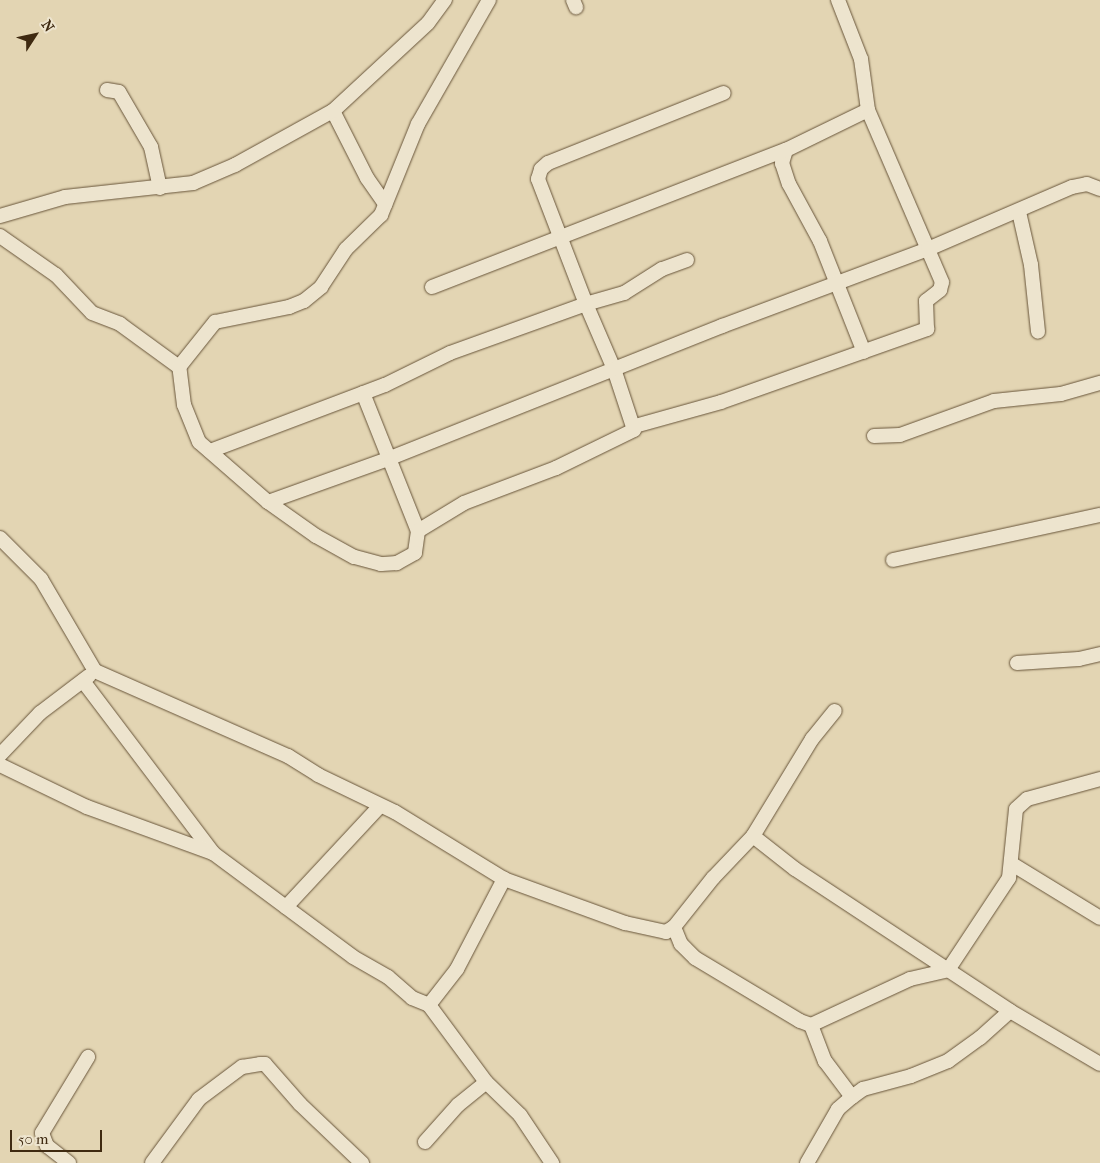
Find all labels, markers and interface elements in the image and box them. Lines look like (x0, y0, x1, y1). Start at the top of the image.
north arrow (10, 10, 60, 60)
text: N (38, 17, 58, 35)
scale bar (12, 1120, 105, 1152)
text: 50 m (18, 1130, 48, 1148)

